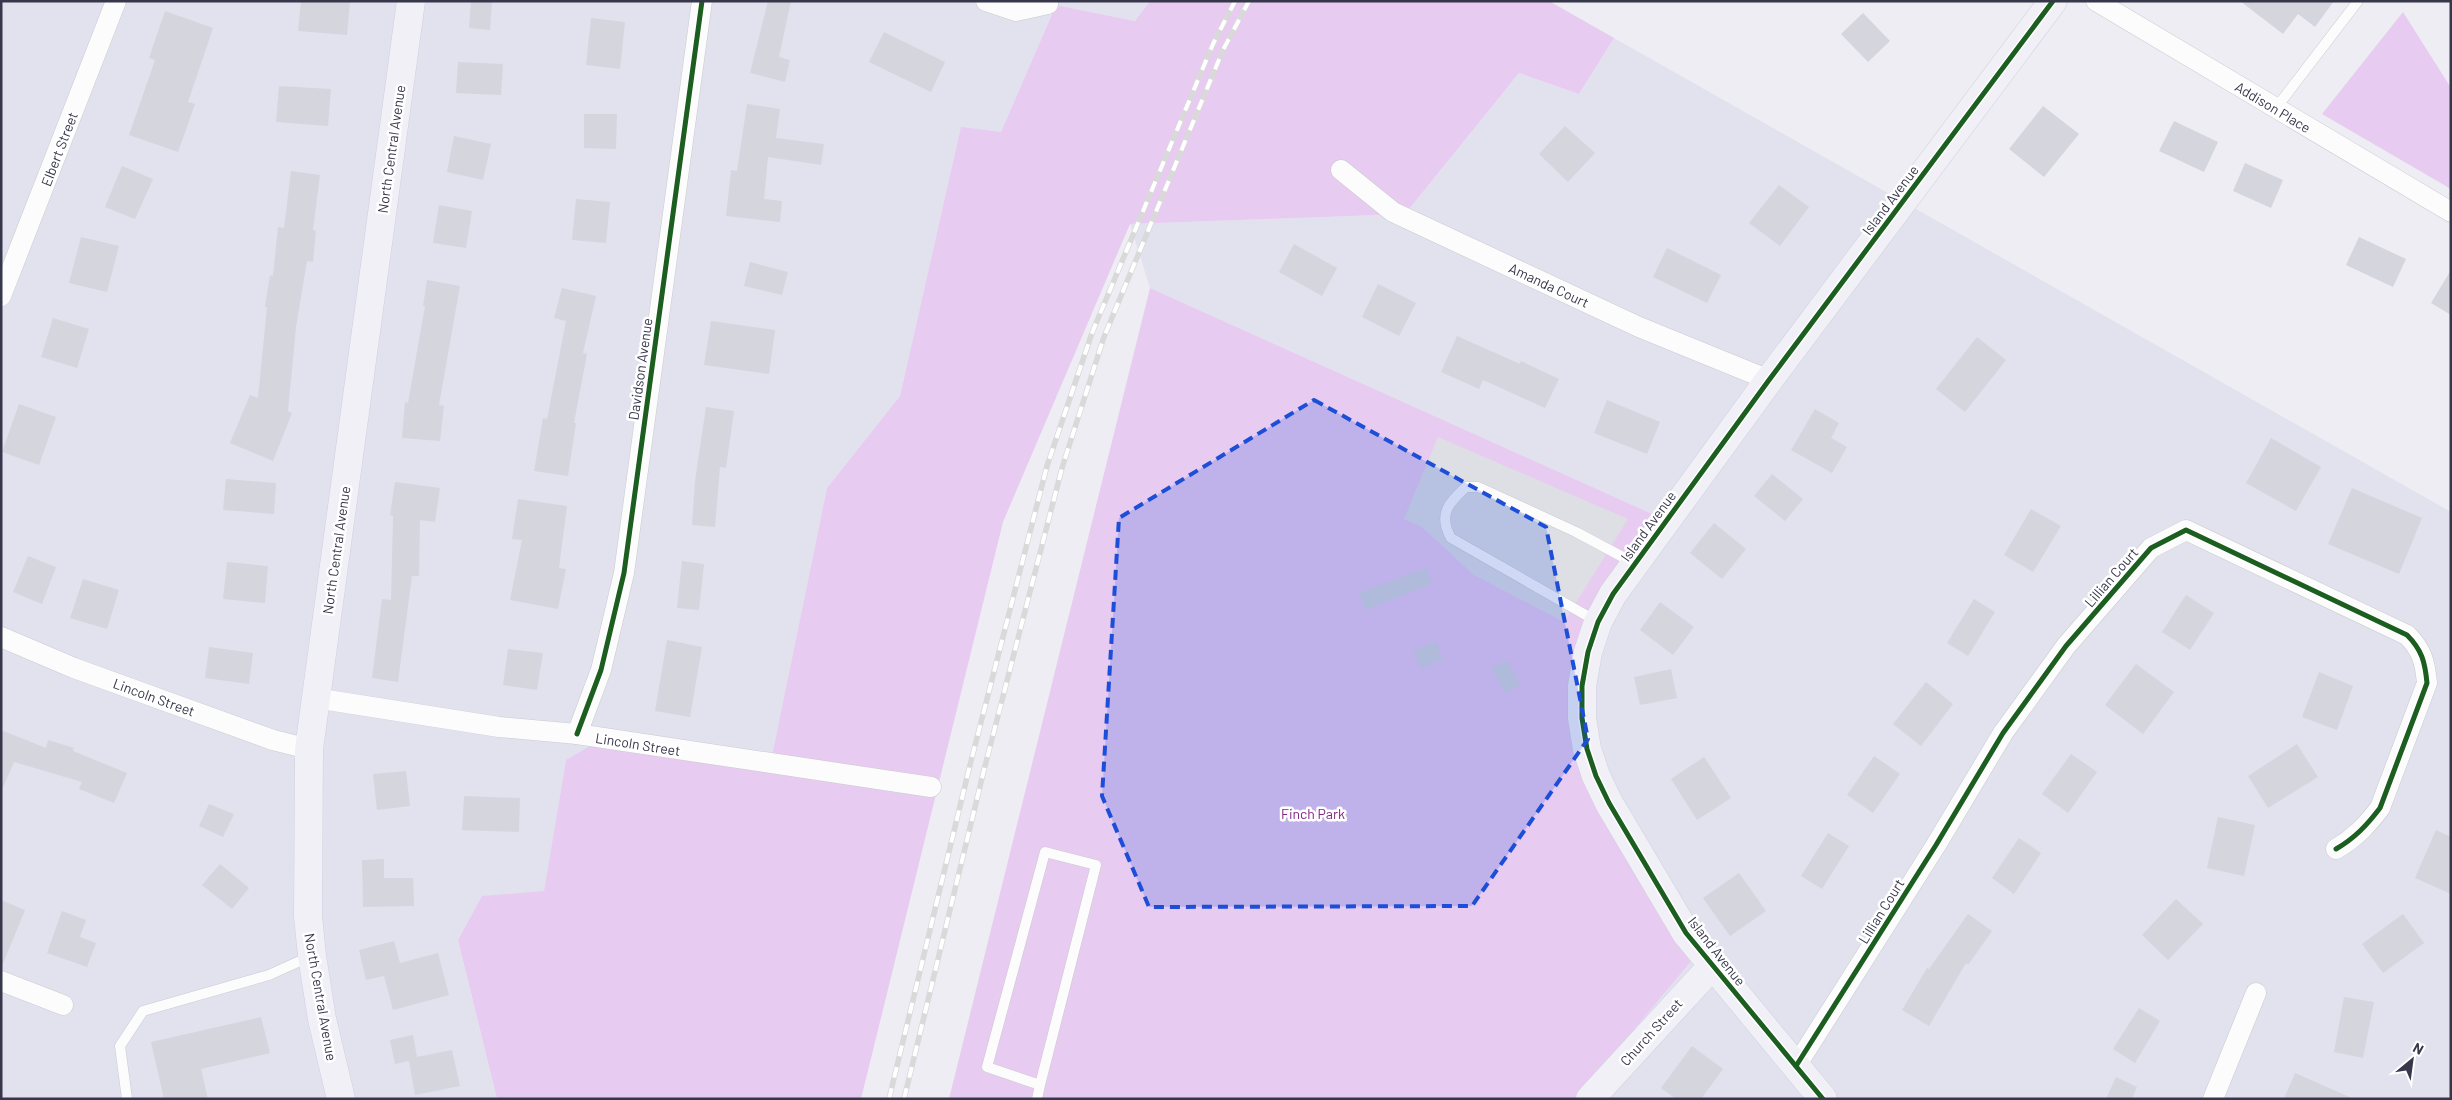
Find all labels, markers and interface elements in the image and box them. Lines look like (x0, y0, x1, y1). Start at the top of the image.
street label: Addison Place (2232, 78, 2314, 136)
street label: North Central Avenue (374, 84, 408, 214)
street label: Elbert Street (37, 109, 81, 189)
street label: Island Avenue (1858, 162, 1922, 238)
street label: Amanda Court (1506, 259, 1592, 311)
street label: Davidson Avenue (624, 317, 656, 421)
street label: North Central Avenue (319, 485, 353, 615)
street label: Island Avenue (1617, 487, 1679, 565)
street label: Lillian Court (2081, 544, 2141, 610)
street label: Lincoln Street (111, 674, 197, 720)
street label: Lincoln Street (594, 729, 682, 759)
park label: Finch Park (1281, 805, 1345, 822)
street label: Lillian Court (1854, 876, 1908, 946)
street label: Island Avenue (1685, 913, 1749, 989)
street label: North Central Avenue (301, 932, 341, 1062)
street label: Church Street (1616, 995, 1686, 1069)
north arrow (2387, 1035, 2437, 1085)
text: N (2410, 1039, 2427, 1058)

